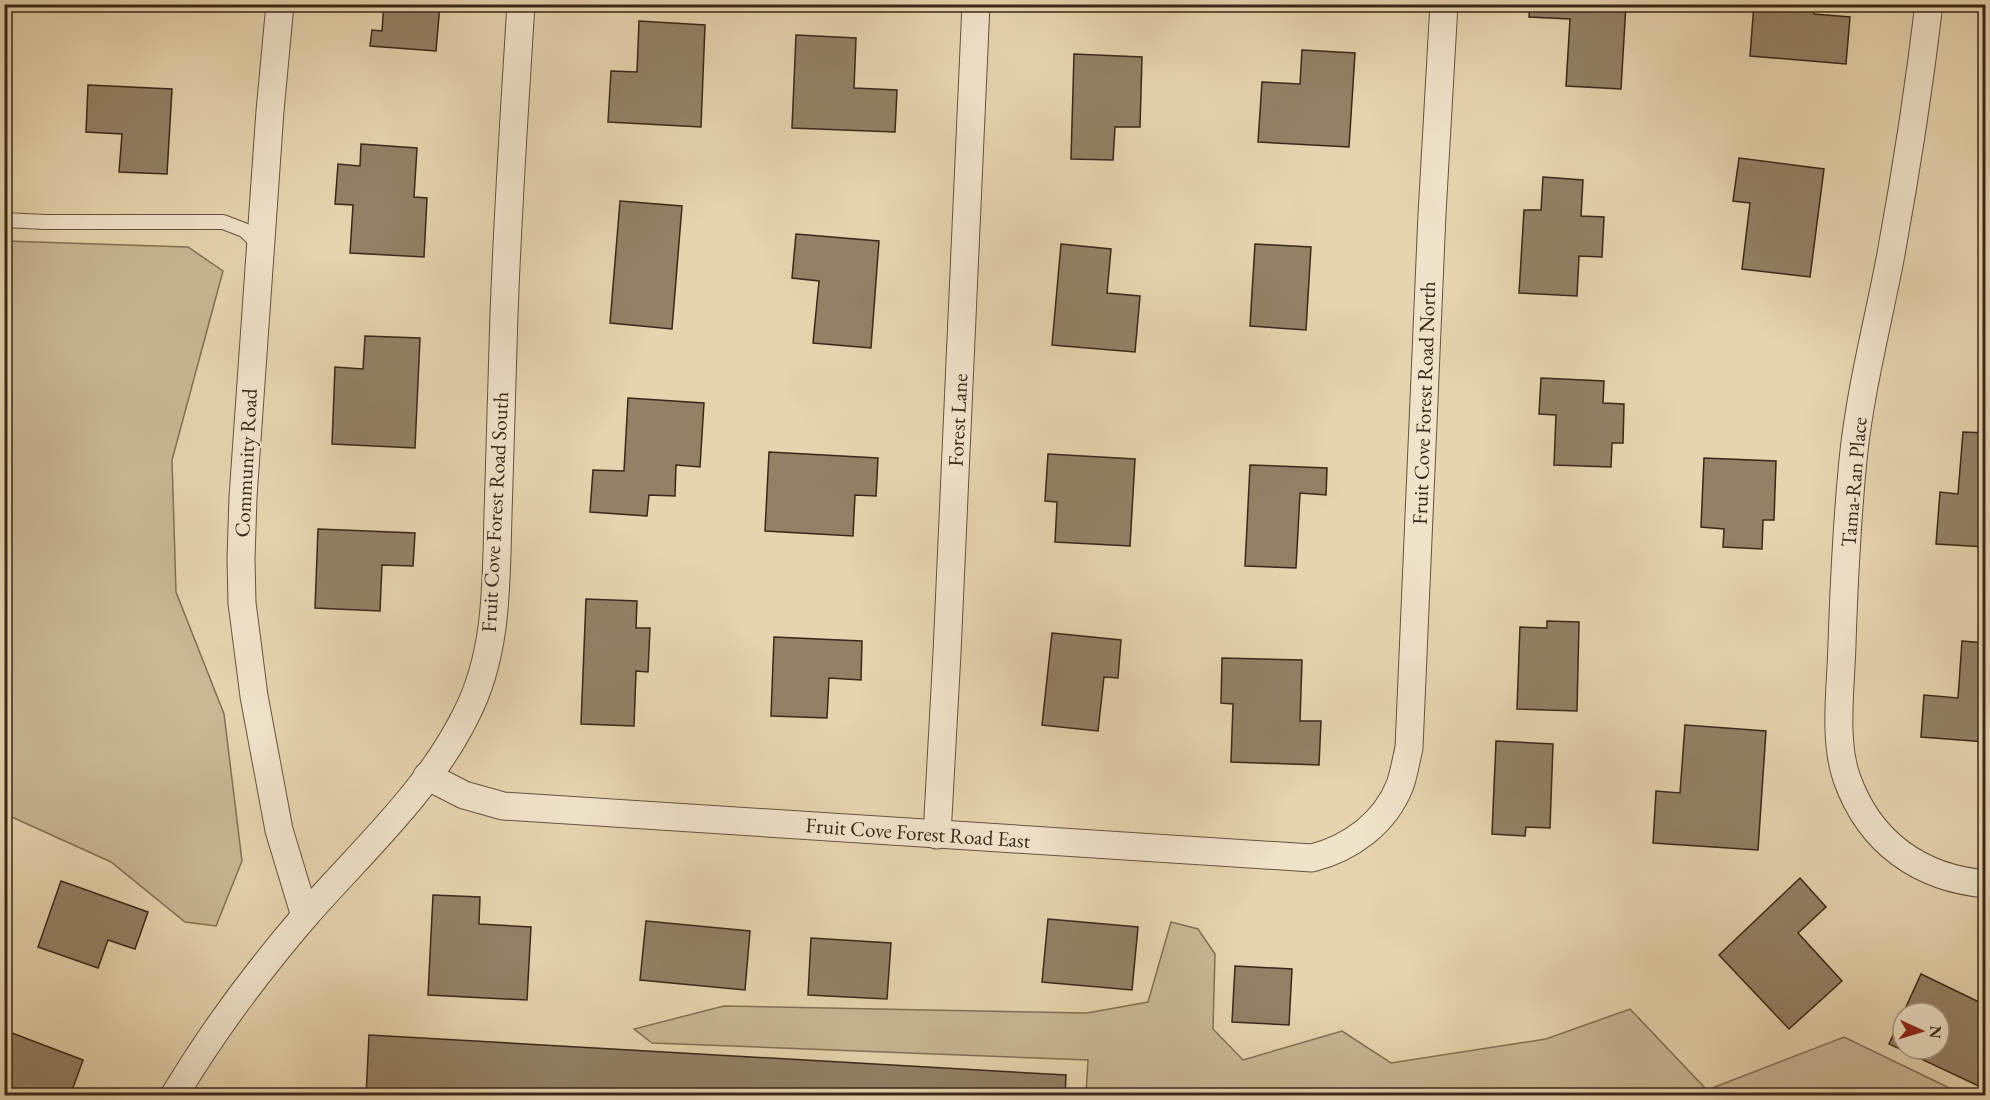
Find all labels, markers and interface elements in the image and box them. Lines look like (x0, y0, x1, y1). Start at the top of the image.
street label: Fruit Cove Forest Road North (1406, 281, 1441, 525)
street label: Forest Lane (942, 373, 973, 467)
street label: Community Road (228, 387, 263, 538)
street label: Fruit Cove Forest Road South (475, 391, 514, 633)
street label: Tama-Ran Place (1834, 416, 1873, 548)
street label: Fruit Cove Forest Road East (805, 811, 1032, 854)
north arrow (1891, 1001, 1951, 1061)
text: N (1925, 1025, 1946, 1039)

